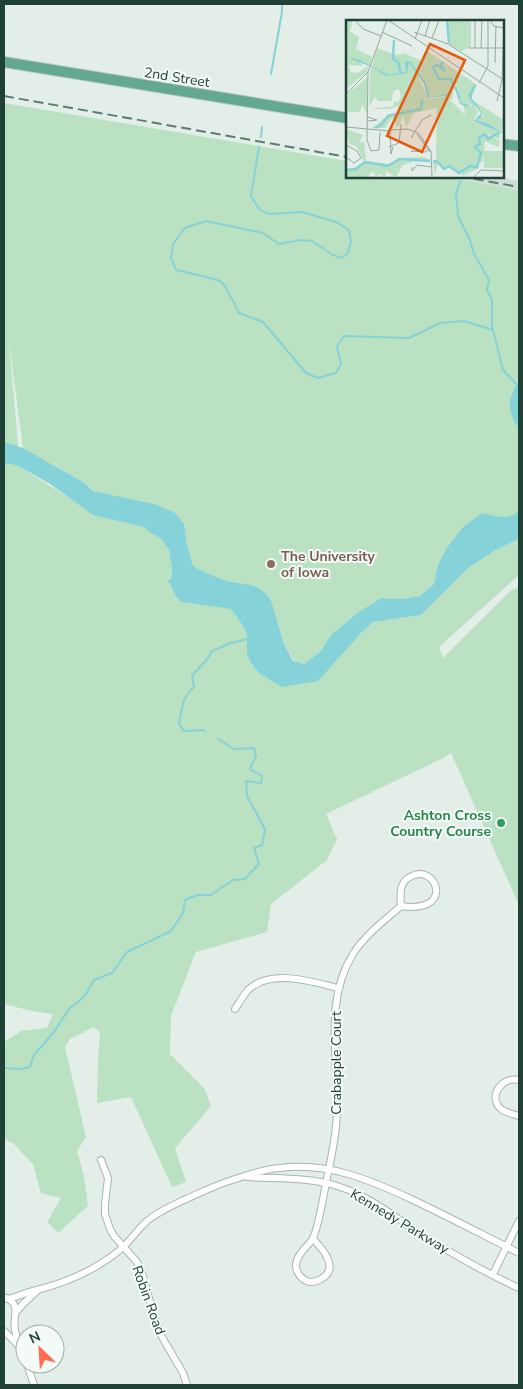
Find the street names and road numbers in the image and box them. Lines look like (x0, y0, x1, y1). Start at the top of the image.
street label: 2nd Street (143, 63, 211, 92)
street label: Crabapple Court (327, 1011, 346, 1115)
street label: Kennedy Parkway (347, 1184, 453, 1259)
street label: Robin Road (127, 1263, 170, 1337)

